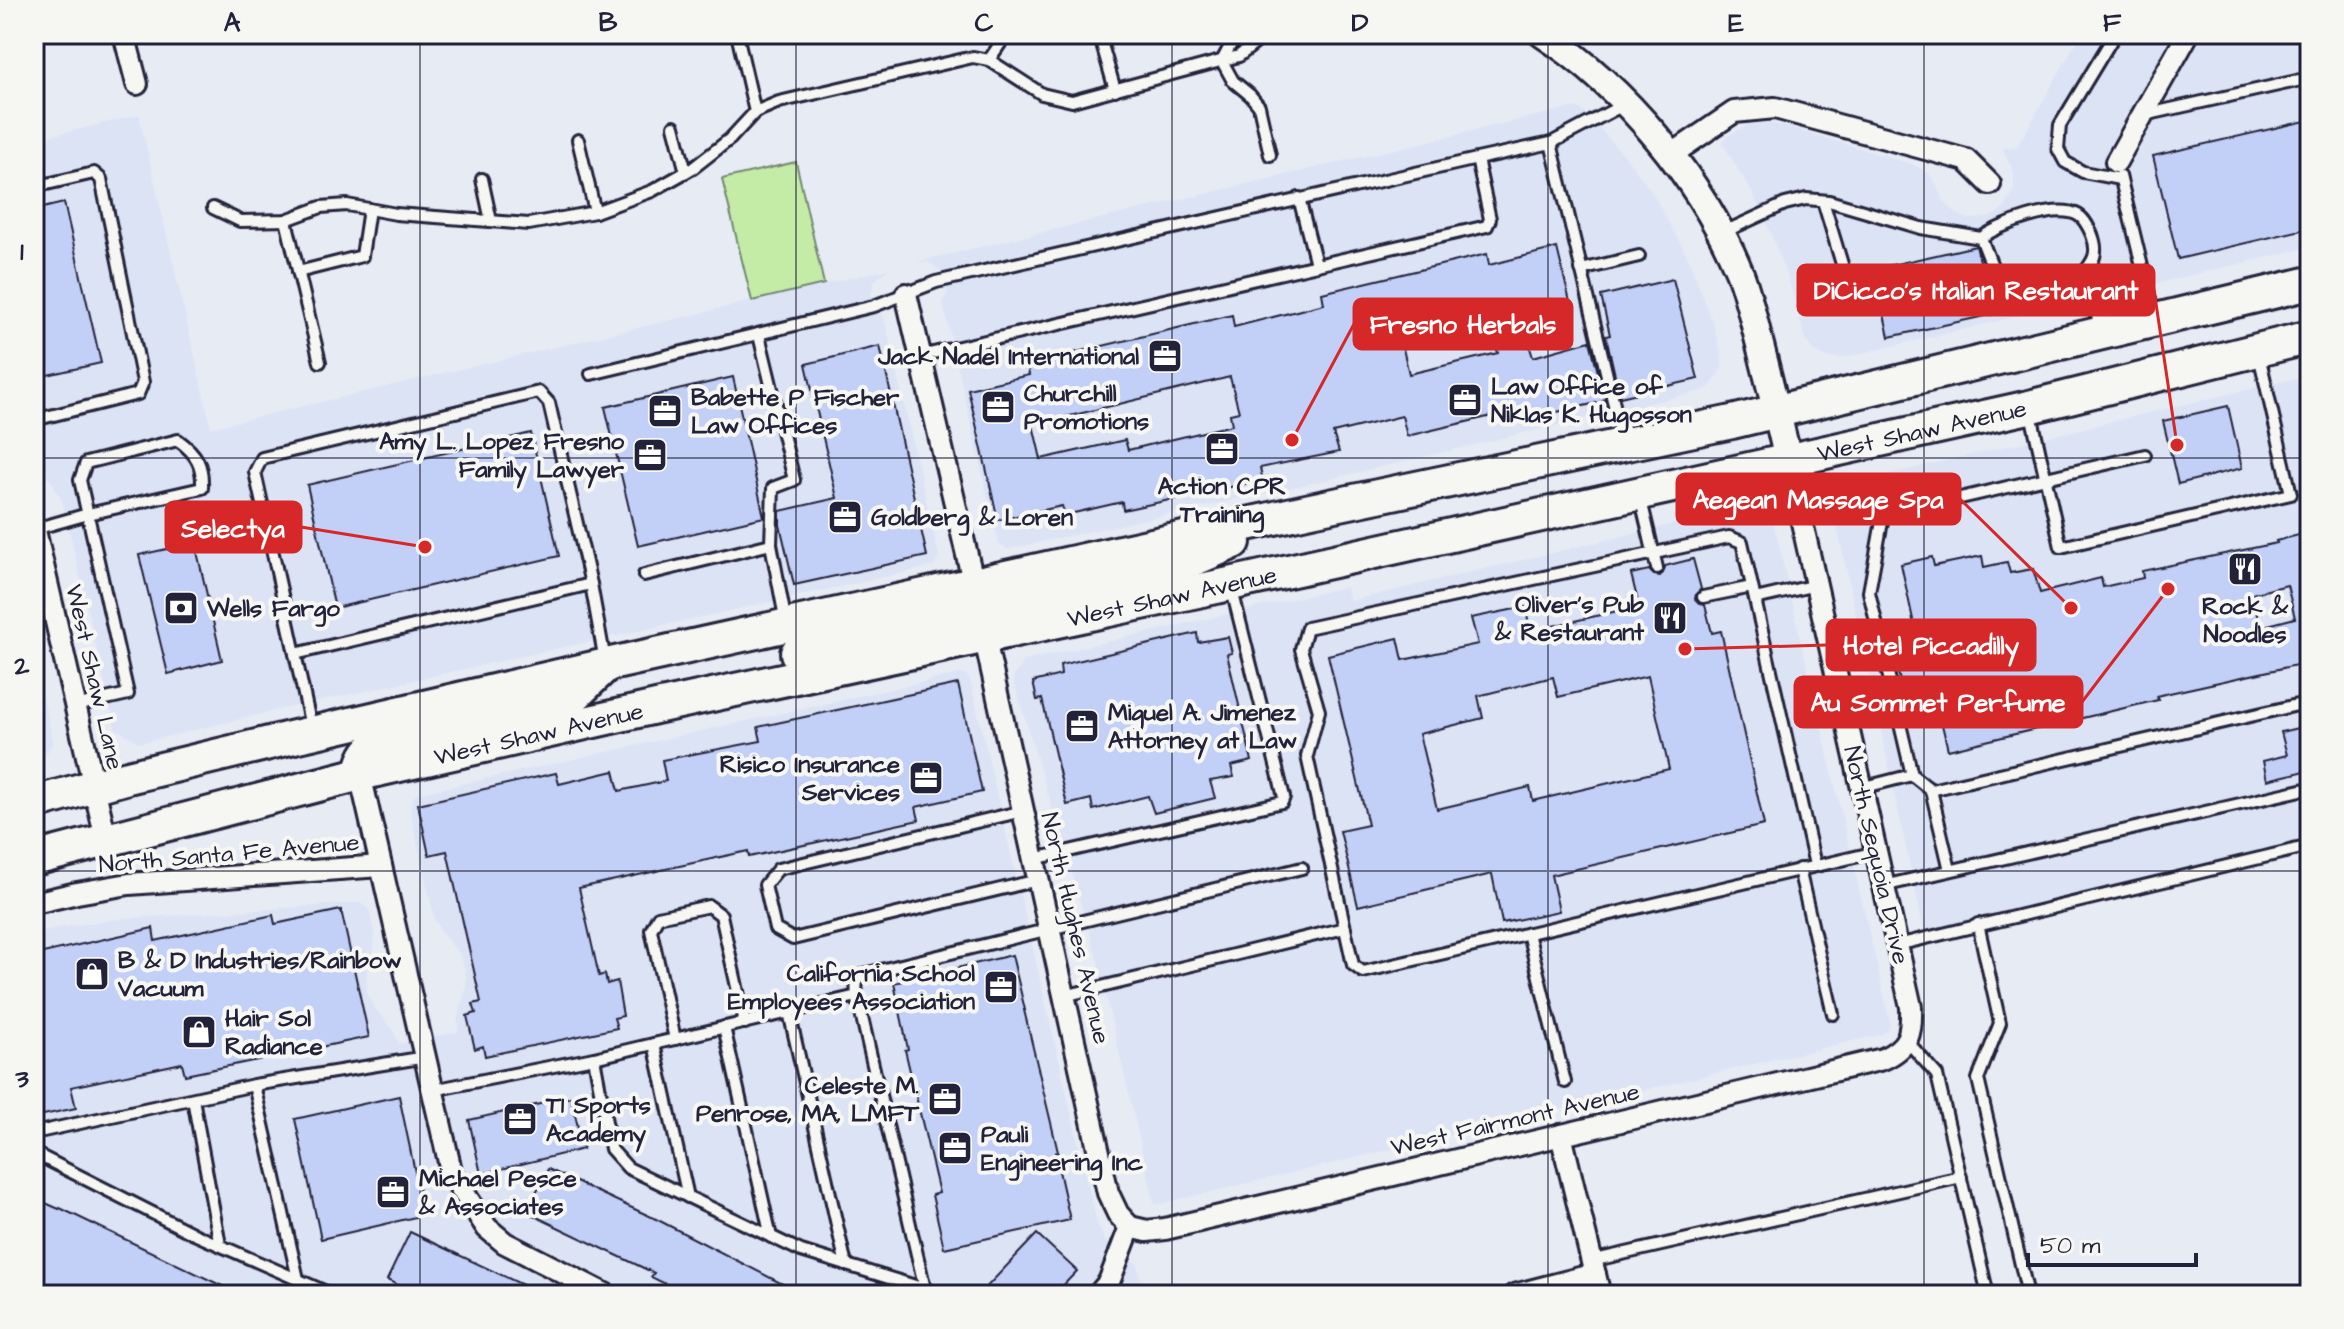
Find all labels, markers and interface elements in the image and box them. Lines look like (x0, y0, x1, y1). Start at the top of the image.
text: A (224, 5, 241, 41)
text: B (599, 5, 618, 41)
text: C (975, 5, 994, 41)
text: D (1352, 5, 1369, 41)
text: E (1728, 5, 1744, 41)
text: F (2103, 5, 2122, 41)
text: 1 (20, 234, 24, 270)
callout: DiCicco's Italian Restaurant (1798, 265, 2154, 315)
text: DiCicco's Italian Restaurant (1814, 273, 2139, 309)
callout: Fresno Herbals (1354, 299, 1572, 349)
text: Fresno Herbals (1370, 307, 1556, 343)
office icon: Jack Nadel International (1146, 337, 1184, 375)
place label: Jack Nadel International (877, 340, 1139, 374)
place label: Law Office of Niklas K. Hugosson (1491, 370, 1692, 433)
place label: Churchill Promotions (1024, 377, 1149, 439)
place label: Babette P Fischer Law Offices (691, 381, 900, 443)
office icon: Law Office of Niklas K. Hugosson (1446, 381, 1484, 419)
office icon: Churchill Promotions (979, 388, 1017, 426)
office icon: Babette P Fischer Law Offices (646, 392, 684, 430)
street label: West Shaw Avenue (1814, 392, 2030, 471)
place label: Amy L. Lopez Fresno Family Lawyer (379, 425, 625, 489)
office icon: Action CPR Training (1203, 430, 1241, 468)
office icon: Amy L. Lopez Fresno Family Lawyer (631, 436, 669, 474)
place label: Action CPR Training (1158, 470, 1286, 533)
callout: Aegean Massage Spa (1677, 474, 1960, 524)
text: Aegean Massage Spa (1692, 482, 1944, 521)
office icon: Goldberg & Loren (826, 498, 864, 536)
place label: Goldberg & Loren (871, 501, 1073, 536)
callout: Selectya (166, 502, 301, 552)
text: Selectya (180, 511, 285, 550)
restaurant icon: Rock & Noodles (2226, 550, 2264, 588)
street label: West Shaw Avenue (1064, 558, 1280, 636)
street label: West Shaw Lane (56, 581, 132, 773)
place label: Oliver's Pub & Restaurant (1494, 588, 1645, 650)
bank icon: Wells Fargo (162, 589, 200, 627)
place label: Rock & Noodles (2202, 590, 2289, 652)
place label: Wells Fargo (206, 592, 340, 627)
restaurant icon: Oliver's Pub & Restaurant (1651, 599, 1689, 637)
callout: Hotel Piccadilly (1827, 620, 2035, 670)
text: Hotel Piccadilly (1843, 628, 2020, 667)
text: 2 (14, 648, 30, 684)
callout: Au Sommet Perfume (1795, 677, 2082, 727)
text: Au Sommet Perfume (1811, 685, 2066, 721)
street label: West Shaw Avenue (431, 694, 647, 775)
place label: Miguel A. Jimenez Attorney at Law (1108, 696, 1297, 760)
office icon: Miguel A. Jimenez Attorney at Law (1063, 707, 1101, 745)
street label: North Sequoia Drive (1834, 743, 1918, 968)
place label: Risico Insurance Services (720, 748, 900, 810)
office icon: Risico Insurance Services (907, 759, 945, 797)
street label: North Hughes Avenue (1031, 809, 1118, 1048)
street label: North Santa Fe Avenue (97, 826, 361, 882)
place label: B & D Industries/Rainbow Vacuum (117, 944, 402, 1006)
shop icon: B & D Industries/Rainbow Vacuum (73, 955, 111, 993)
place label: California School Employees Association (728, 957, 975, 1021)
office icon: California School Employees Association (982, 968, 1020, 1006)
place label: Hair Sol Radiance (225, 1002, 323, 1064)
shop icon: Hair Sol Radiance (180, 1013, 218, 1051)
text: 3 (14, 1061, 29, 1097)
place label: Celeste M. Penrose, MA, LMFT (696, 1069, 920, 1131)
street label: West Fairmont Avenue (1388, 1075, 1643, 1165)
office icon: Celeste M. Penrose, MA, LMFT (926, 1080, 964, 1118)
place label: T1 Sports Academy (545, 1089, 651, 1153)
office icon: T1 Sports Academy (501, 1100, 539, 1138)
place label: Pauli Engineering Inc (981, 1118, 1143, 1181)
office icon: Pauli Engineering Inc (936, 1129, 974, 1167)
place label: Michael Pesce & Associates (418, 1162, 577, 1224)
office icon: Michael Pesce & Associates (374, 1173, 412, 1211)
scale bar (2028, 1217, 2196, 1267)
text: 50 m (2040, 1229, 2101, 1263)

